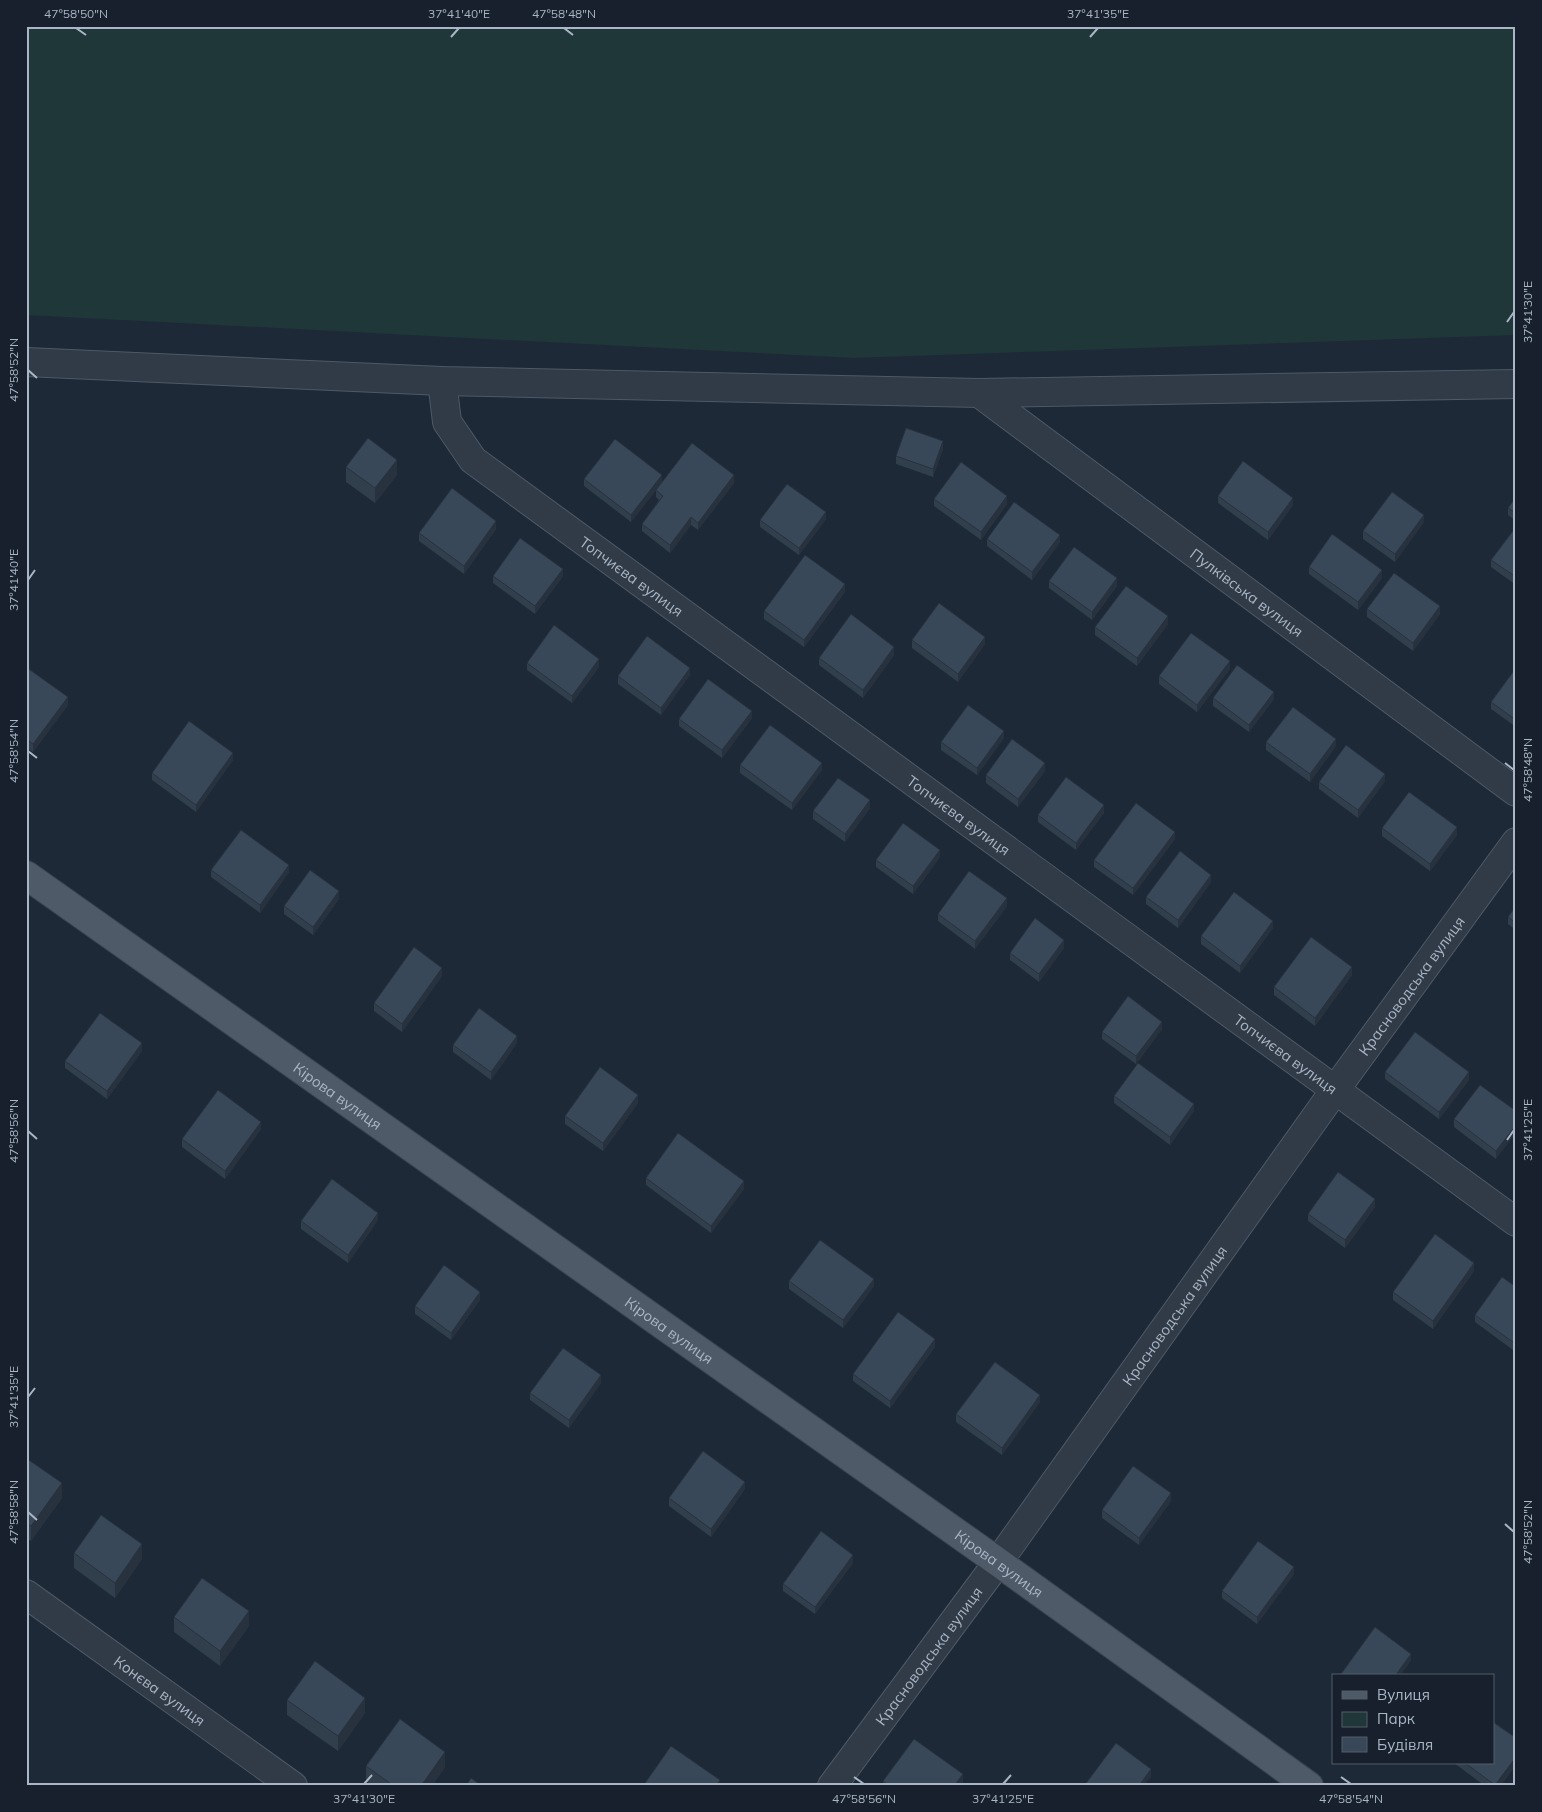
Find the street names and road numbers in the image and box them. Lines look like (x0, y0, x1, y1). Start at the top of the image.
street label: Топчиєва вулиця (576, 532, 687, 620)
street label: Пулківська вулиця (1187, 544, 1307, 640)
street label: Топчиєва вулиця (903, 771, 1014, 859)
street label: Красноводська вулиця (1354, 912, 1468, 1059)
street label: Топчиєва вулиця (1230, 1010, 1341, 1098)
street label: Кірова вулиця (290, 1058, 386, 1133)
street label: Красноводська вулиця (1118, 1241, 1231, 1389)
street label: Кірова вулиця (621, 1292, 718, 1368)
street label: Кірова вулиця (951, 1525, 1047, 1601)
street label: Красноводська вулиця (871, 1583, 986, 1729)
street label: Конєва вулиця (111, 1651, 209, 1730)

